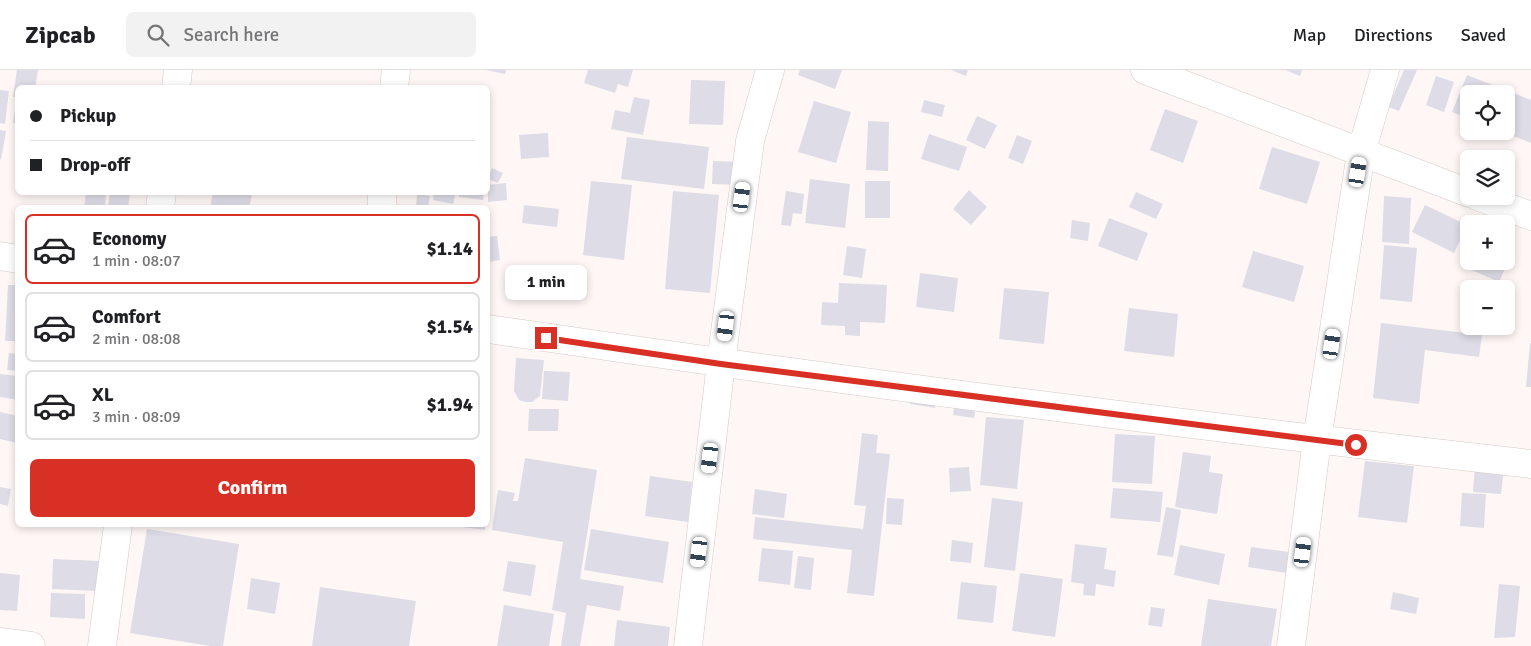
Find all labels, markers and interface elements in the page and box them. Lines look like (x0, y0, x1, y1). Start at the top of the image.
search box (126, 12, 476, 57)
text: Zipcab (25, 20, 96, 50)
icon: search (144, 21, 172, 49)
text: Search here (184, 23, 279, 47)
text: Map (1293, 24, 1326, 46)
text: Directions (1354, 24, 1433, 46)
text: Saved (1461, 24, 1506, 46)
map controls (1460, 85, 1515, 335)
button: locate (1460, 85, 1515, 140)
text: Pickup (60, 104, 116, 128)
button: layers (1460, 150, 1515, 205)
text: Drop-off (60, 153, 130, 177)
car (1348, 156, 1367, 188)
car (732, 181, 751, 213)
button: + (1460, 215, 1515, 270)
icon: car (32, 227, 77, 272)
text: Economy (92, 227, 166, 251)
text: $1.14 (427, 237, 473, 261)
text: 1 min · 08:07 (92, 251, 181, 271)
callout: 1 min (505, 266, 587, 300)
text: 1 min (527, 272, 565, 292)
button: − (1460, 280, 1515, 335)
icon: car (32, 305, 77, 350)
text: Comfort (92, 305, 161, 329)
car (716, 310, 735, 342)
text: $1.54 (427, 315, 473, 339)
route end (535, 327, 557, 349)
car (1322, 328, 1341, 360)
text: 2 min · 08:08 (92, 329, 181, 349)
icon: car (32, 383, 77, 428)
text: XL (92, 383, 114, 407)
text: $1.94 (427, 393, 473, 417)
text: 3 min · 08:09 (92, 407, 181, 427)
route start (1345, 434, 1367, 456)
car (700, 442, 719, 474)
button: Confirm (30, 459, 475, 517)
car (689, 536, 708, 568)
car (1293, 536, 1312, 568)

